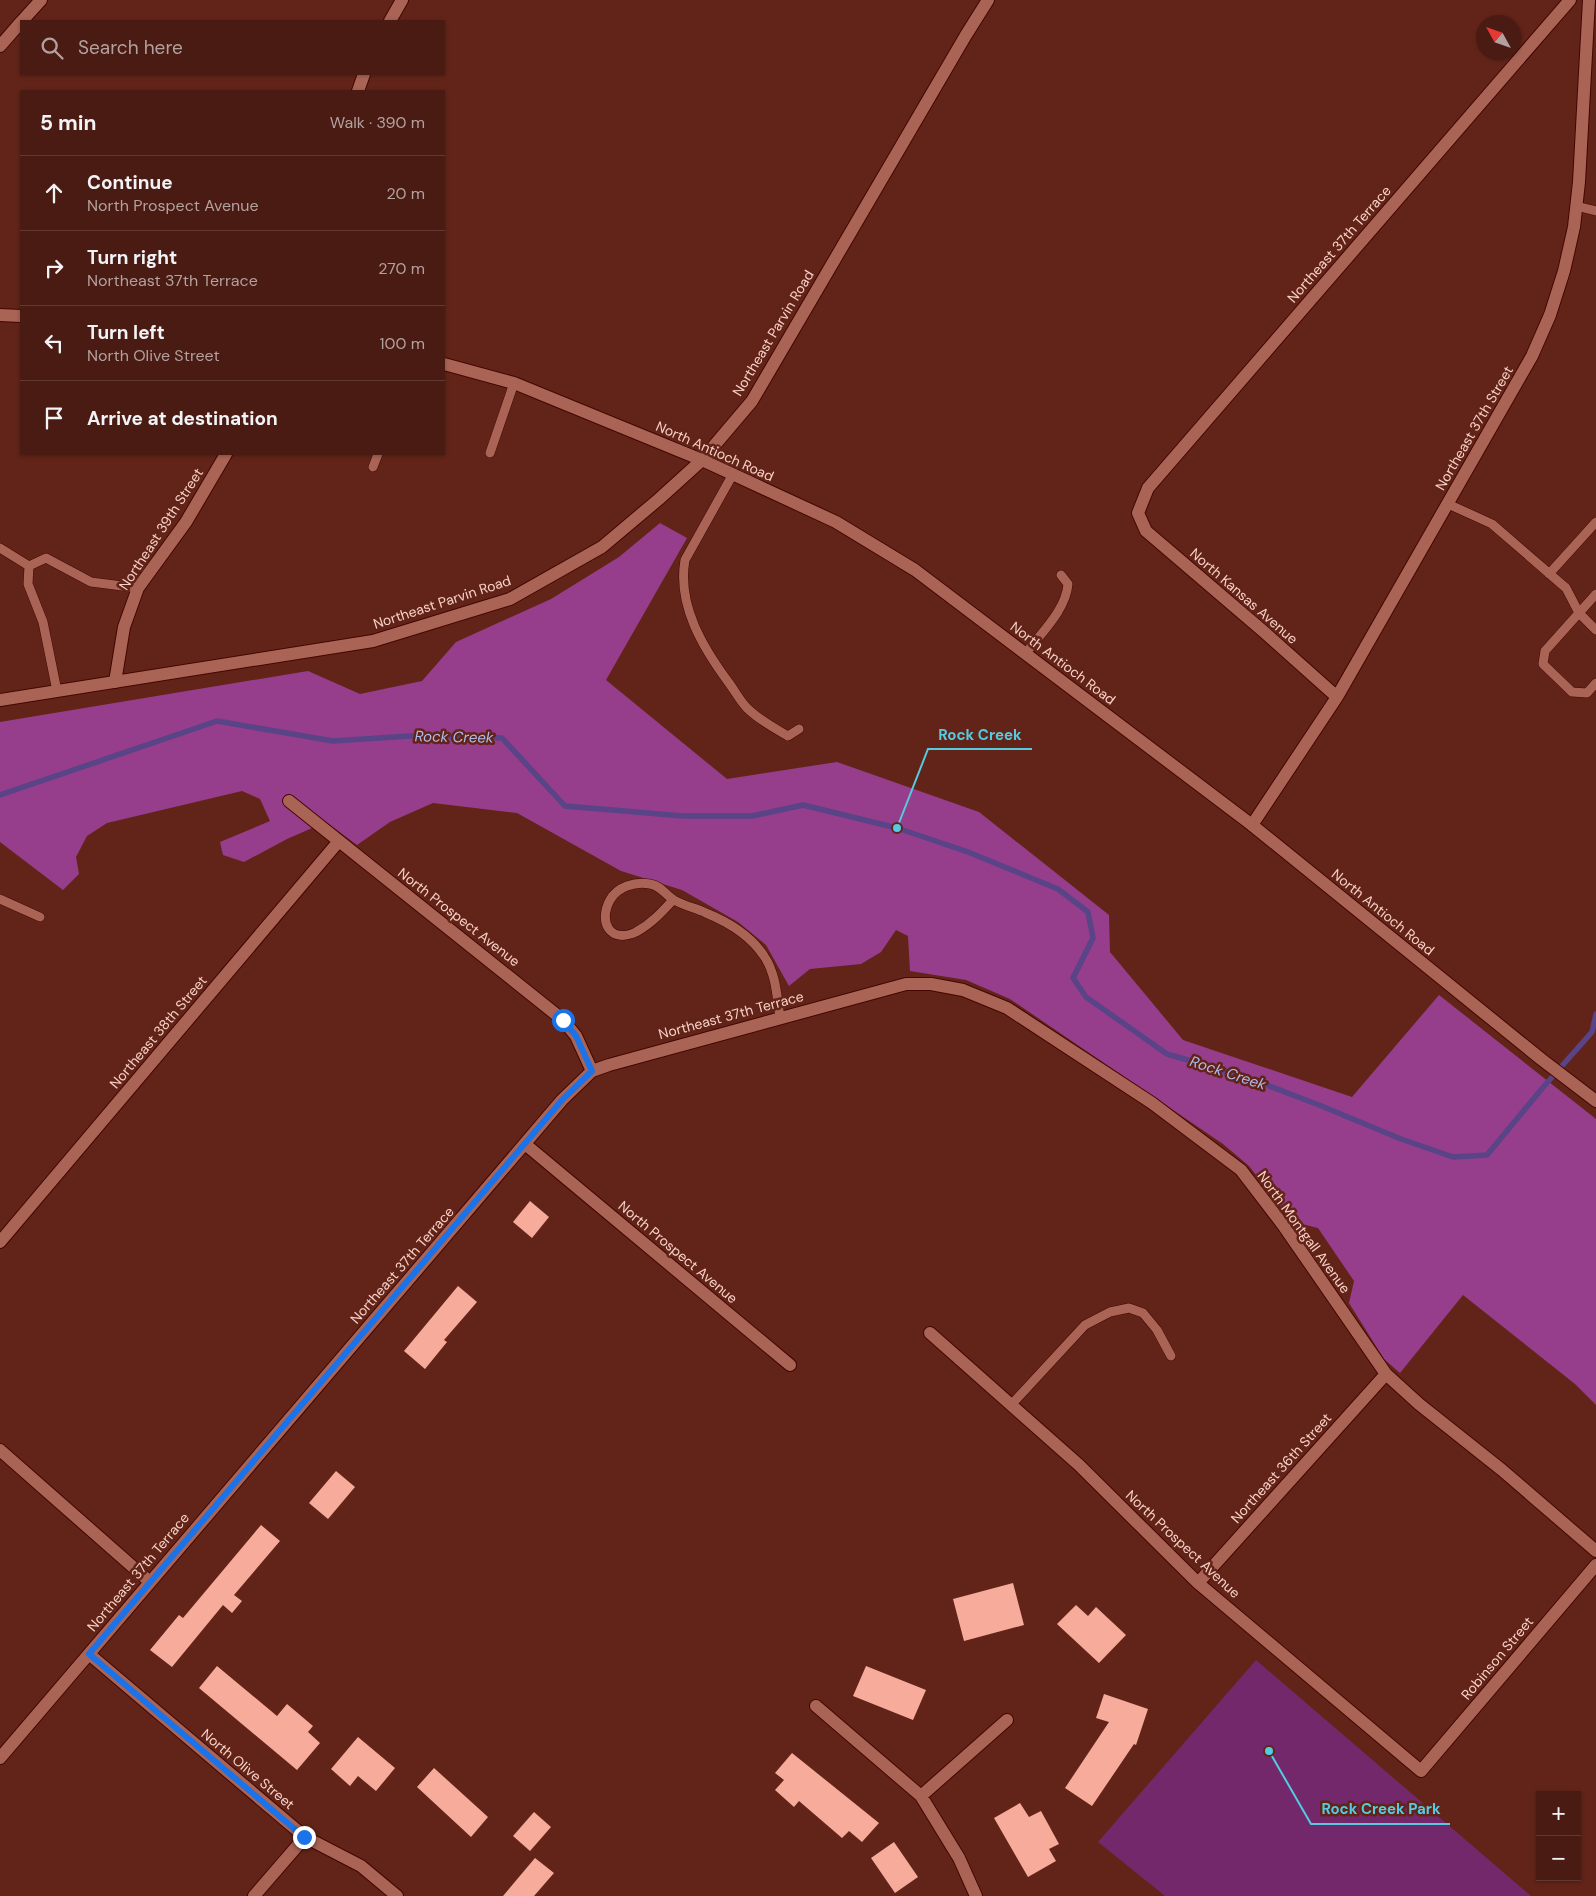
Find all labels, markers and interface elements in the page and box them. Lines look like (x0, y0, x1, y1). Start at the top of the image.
north arrow (1476, 15, 1521, 60)
search box (20, 20, 445, 75)
icon: search (38, 34, 66, 62)
text: Search here (78, 35, 183, 60)
text: 5 min (40, 109, 96, 137)
text: Walk · 390 m (330, 112, 425, 133)
text: Continue (87, 170, 173, 195)
icon: ahead (40, 179, 68, 207)
street label: Northeast 37th Terrace (1283, 182, 1395, 306)
text: 20 m (386, 183, 425, 204)
text: North Prospect Avenue (87, 195, 259, 216)
text: Turn right (87, 245, 177, 270)
icon: right (40, 254, 68, 282)
text: 270 m (378, 258, 425, 279)
street label: Northeast Parvin Road (728, 267, 818, 399)
text: Northeast 37th Terrace (87, 270, 258, 291)
text: Turn left (87, 320, 165, 345)
icon: left (40, 329, 68, 357)
text: 100 m (380, 333, 425, 354)
text: North Olive Street (87, 345, 220, 366)
street label: Northeast 37th Street (1431, 363, 1517, 493)
icon: arrive (40, 404, 68, 432)
text: Arrive at destination (87, 406, 278, 431)
street label: North Antioch Road (653, 417, 777, 485)
street label: Northeast 39th Street (115, 465, 207, 593)
street label: North Kansas Avenue (1186, 544, 1302, 648)
street label: Northeast Parvin Road (371, 571, 513, 633)
street label: North Antioch Road (1007, 618, 1119, 708)
callout: Rock Creek (928, 719, 1032, 749)
text: Rock Creek (938, 725, 1022, 745)
water label: Rock Creek (414, 726, 494, 748)
street label: North Prospect Avenue (394, 864, 524, 970)
street label: North Antioch Road (1328, 865, 1438, 959)
street label: Northeast 38th Street (105, 972, 211, 1092)
street label: Northeast 37th Terrace (656, 987, 806, 1043)
route start (552, 1009, 575, 1032)
water label: Rock Creek (1187, 1051, 1269, 1095)
street label: North Montgall Avenue (1254, 1167, 1355, 1297)
street label: North Prospect Avenue (615, 1197, 741, 1307)
street label: Northeast 37th Terrace (346, 1203, 458, 1327)
street label: Northeast 36th Street (1227, 1409, 1335, 1527)
street label: North Prospect Avenue (1122, 1486, 1244, 1602)
street label: Northeast 37th Terrace (83, 1509, 193, 1635)
street label: Robinson Street (1457, 1613, 1537, 1703)
street label: North Olive Street (198, 1725, 298, 1813)
map controls (1536, 1791, 1581, 1881)
button: + (1536, 1791, 1581, 1836)
callout: Rock Creek Park (1311, 1794, 1450, 1824)
text: Rock Creek Park (1321, 1799, 1441, 1819)
route end (293, 1826, 316, 1849)
button: − (1536, 1836, 1581, 1881)

